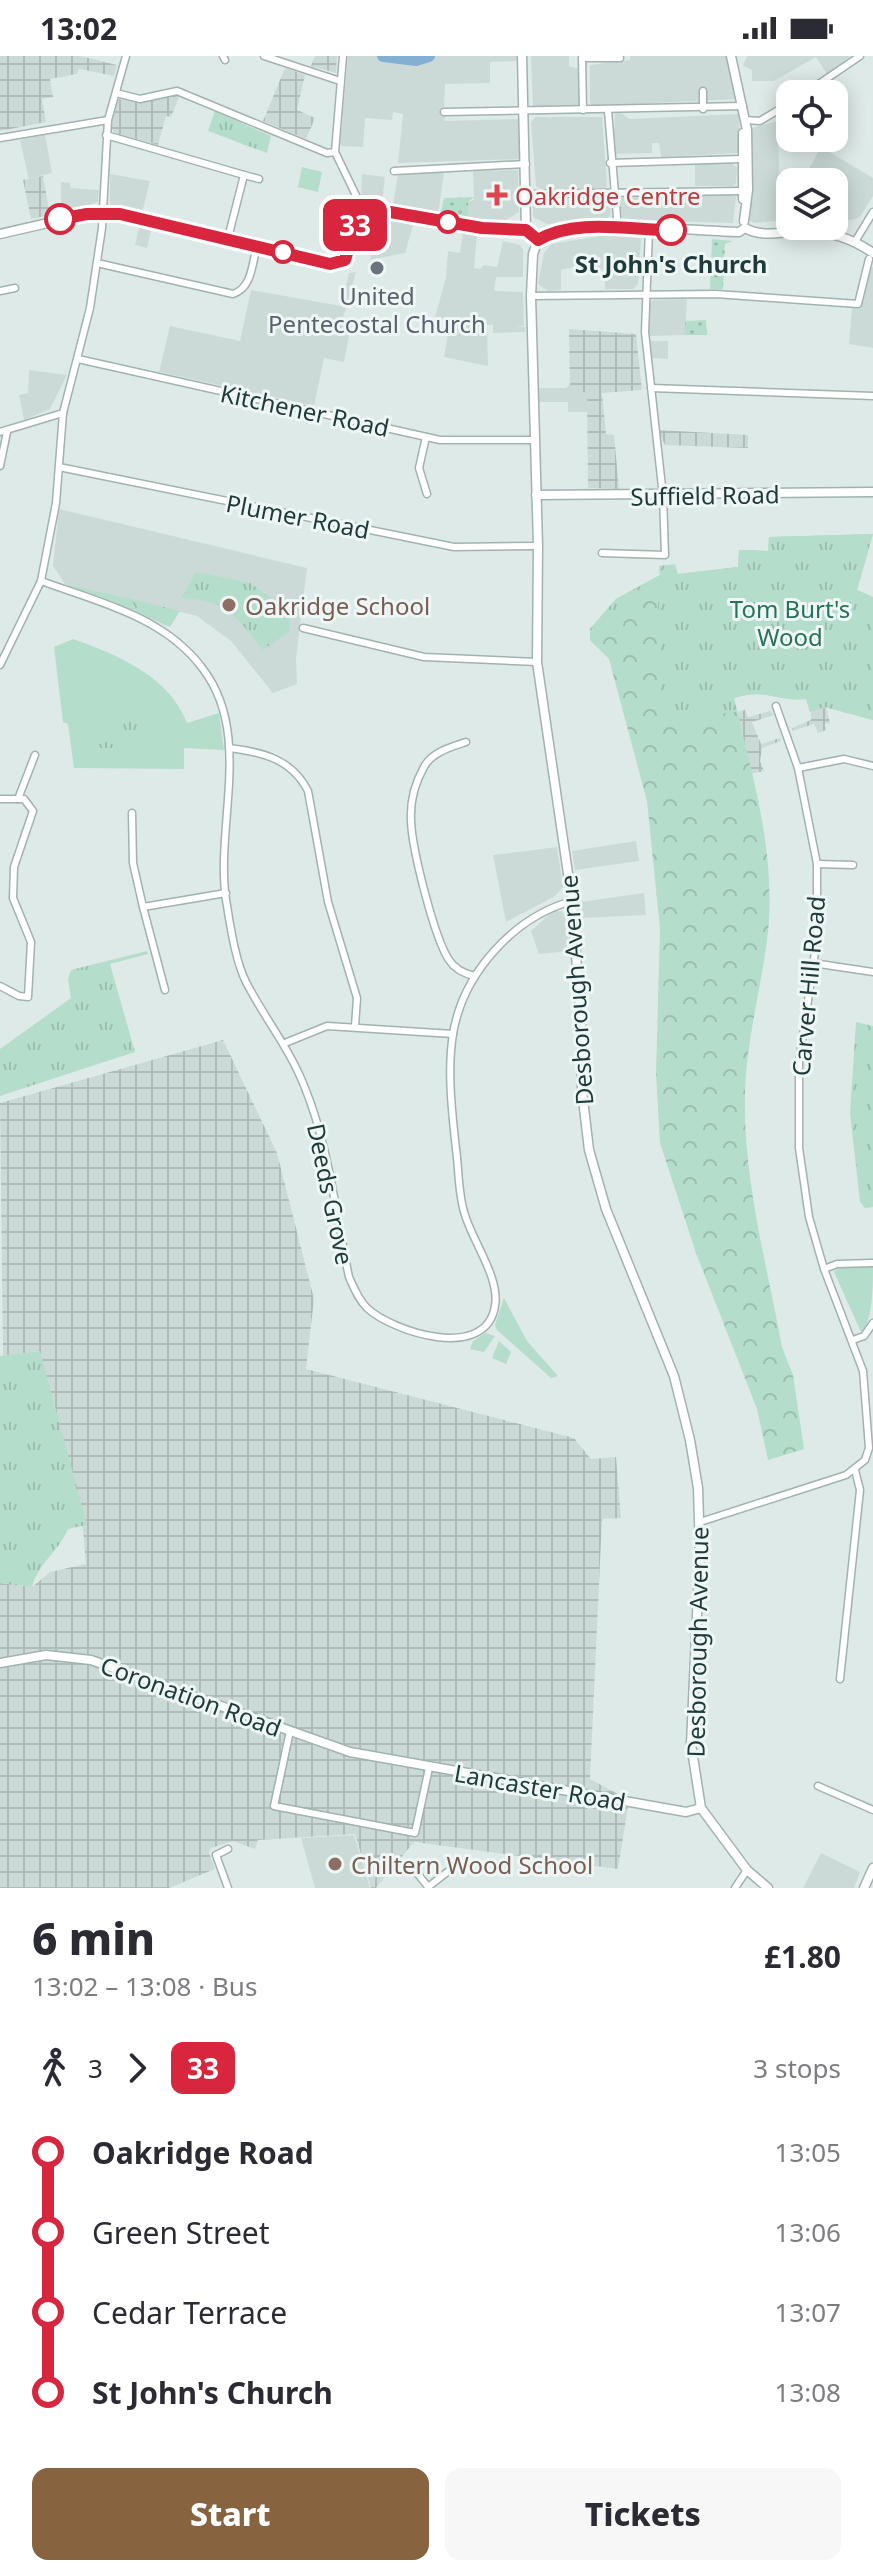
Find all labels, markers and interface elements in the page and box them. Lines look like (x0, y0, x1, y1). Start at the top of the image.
text: 13:02 (40, 8, 117, 49)
map controls (776, 80, 848, 240)
button: locate (776, 80, 848, 152)
button: layers (776, 168, 848, 240)
place label: Oakridge Centre (515, 179, 701, 212)
marker: Oakridge Centre (486, 184, 508, 206)
line badge: 33 (319, 199, 391, 251)
unlabelled marker (45, 204, 75, 234)
text: 33 (339, 206, 371, 244)
unlabelled marker (437, 211, 459, 233)
marker: St John's Church (656, 215, 686, 245)
unlabelled marker (272, 241, 294, 263)
place label: St John's Church (575, 247, 767, 280)
marker: United Pentecostal Church (368, 259, 386, 277)
place label: United Pentecostal Church (268, 279, 486, 340)
street label: Kitchener Road (218, 376, 392, 444)
street label: Suffield Road (630, 477, 780, 513)
street label: Plumer Road (224, 486, 372, 546)
place label: Oakridge School (245, 589, 430, 622)
park label: Tom Burt's Wood (730, 592, 850, 653)
marker: Oakridge School (220, 596, 238, 614)
street label: Desborough Avenue (551, 874, 601, 1106)
street label: Carver Hill Road (784, 895, 832, 1077)
street label: Deeds Grove (300, 1120, 362, 1268)
street label: Desborough Avenue (678, 1526, 716, 1758)
street label: Coronation Road (96, 1648, 286, 1744)
street label: Lancaster Road (452, 1756, 628, 1818)
place label: Chiltern Wood School (351, 1848, 593, 1881)
marker: Chiltern Wood School (326, 1855, 344, 1873)
text: 6 min (32, 1908, 155, 1968)
text: £1.80 (764, 1936, 841, 1977)
text: 13:02 – 13:08 · Bus (32, 1968, 257, 2004)
icon: walk (32, 2046, 76, 2090)
icon: forward (115, 2046, 159, 2090)
text: 33 (187, 2049, 219, 2087)
text: 3 (88, 2050, 103, 2086)
text: 3 stops (753, 2050, 841, 2086)
text: Oakridge Road (92, 2132, 314, 2173)
text: 13:05 (775, 2134, 841, 2170)
text: Green Street (92, 2212, 270, 2253)
text: 13:06 (775, 2214, 841, 2250)
text: Cedar Terrace (92, 2292, 287, 2333)
text: 13:07 (775, 2294, 841, 2330)
text: St John's Church (92, 2372, 333, 2413)
text: 13:08 (775, 2374, 841, 2410)
button: Start (32, 2468, 429, 2560)
button: Tickets (445, 2468, 841, 2560)

